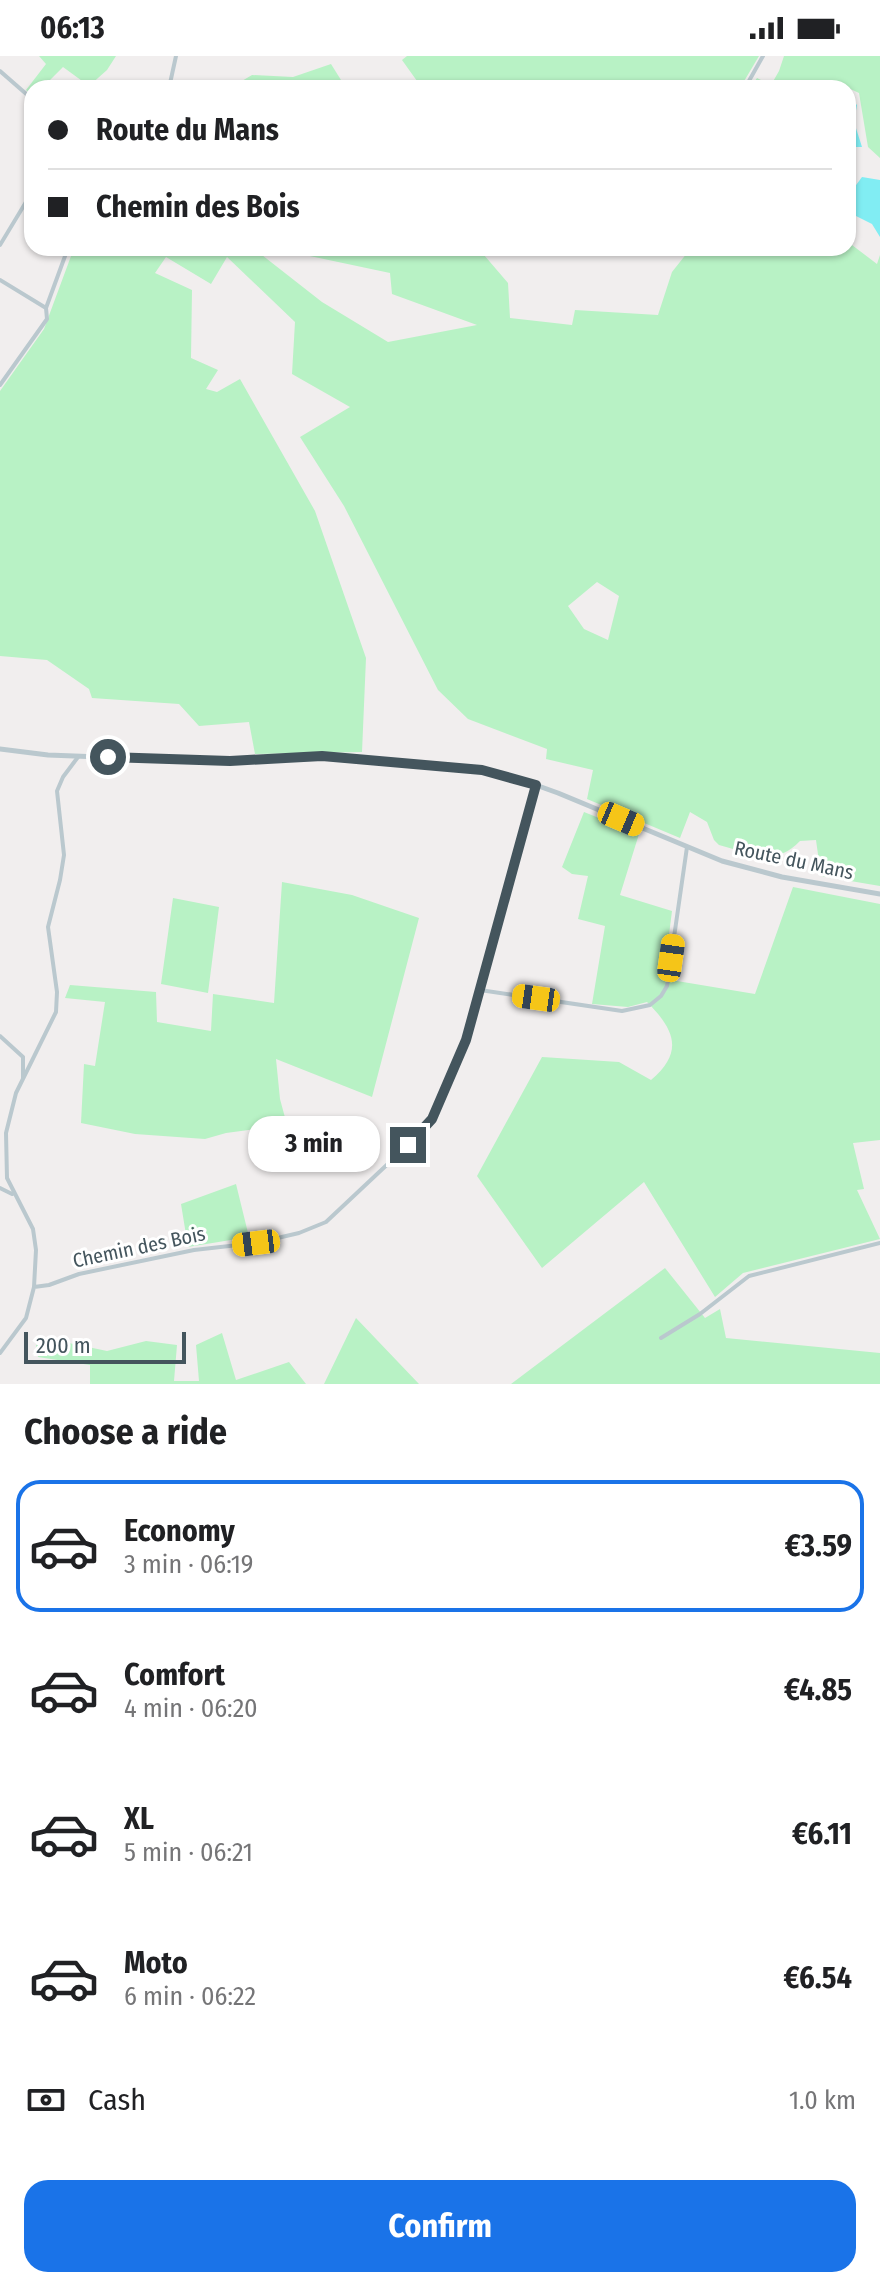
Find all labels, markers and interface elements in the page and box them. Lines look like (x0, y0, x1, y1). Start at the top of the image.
text: 06:13 (40, 10, 105, 46)
text: Route du Mans (96, 112, 279, 148)
text: Chemin des Bois (96, 189, 300, 225)
route start (90, 739, 126, 775)
car (594, 799, 648, 839)
street label: Route du Mans (732, 836, 856, 884)
car (656, 933, 686, 983)
car (511, 983, 561, 1013)
callout: 3 min (248, 1117, 380, 1173)
route end (390, 1127, 426, 1163)
text: 3 min (285, 1128, 343, 1159)
street label: Chemin des Bois (71, 1221, 207, 1273)
car (231, 1228, 281, 1258)
scale bar (24, 1328, 186, 1364)
text: 200 m (36, 1332, 91, 1359)
text: Choose a ride (24, 1410, 227, 1454)
icon: car (28, 1510, 100, 1582)
text: Economy (124, 1513, 235, 1549)
text: €3.59 (785, 1528, 852, 1564)
text: 3 min · 06:19 (124, 1549, 253, 1580)
icon: car (28, 1654, 100, 1726)
text: Comfort (124, 1657, 225, 1693)
text: €4.85 (784, 1672, 852, 1708)
text: 4 min · 06:20 (124, 1693, 258, 1724)
icon: car (28, 1798, 100, 1870)
text: XL (124, 1801, 154, 1837)
text: €6.11 (792, 1816, 852, 1852)
text: 5 min · 06:21 (124, 1837, 253, 1868)
icon: car (28, 1942, 100, 2014)
text: Moto (124, 1945, 188, 1981)
text: €6.54 (784, 1960, 852, 1996)
text: 6 min · 06:22 (124, 1981, 256, 2012)
icon: cash (24, 2078, 68, 2122)
text: Cash (88, 2082, 146, 2118)
text: 1.0 km (789, 2085, 856, 2116)
button: Confirm (24, 2180, 856, 2272)

